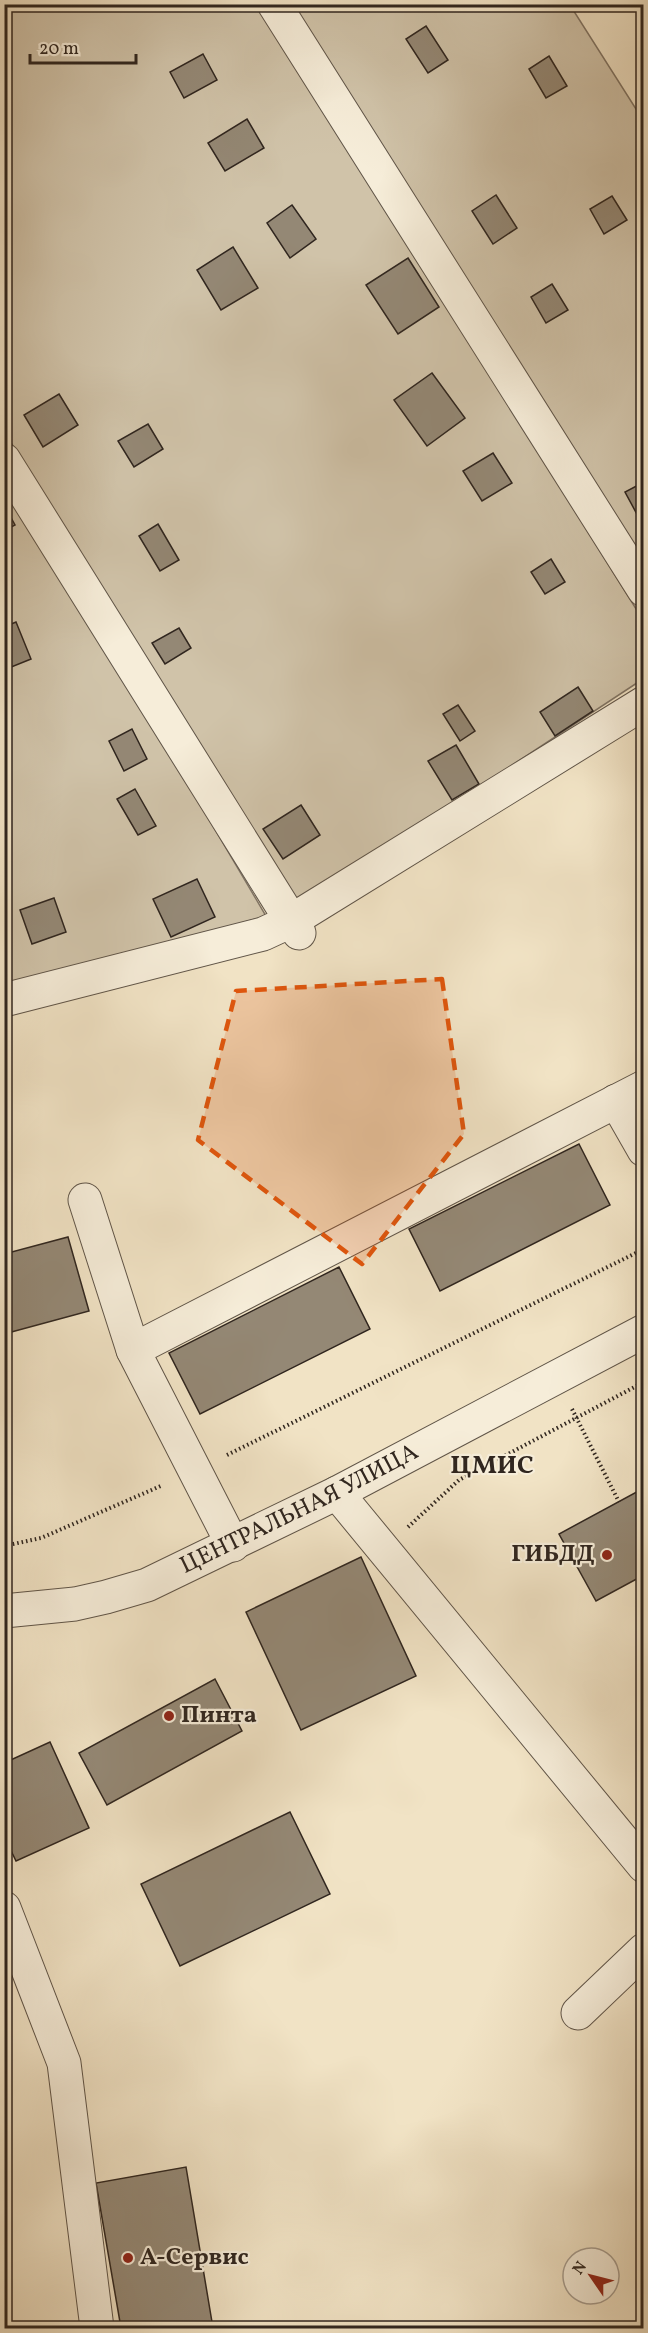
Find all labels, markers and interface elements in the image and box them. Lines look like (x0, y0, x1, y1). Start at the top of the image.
scale bar (30, 27, 136, 65)
text: 20 m (39, 37, 79, 62)
street label: ЦЕНТРАЛЬНАЯ УЛИЦА (174, 1436, 425, 1583)
district label: ЦМИС (450, 1448, 534, 1484)
place label: ГИБДД (511, 1538, 595, 1572)
marker: ГИБДД (600, 1548, 614, 1562)
place label: Пинта (181, 1699, 257, 1733)
marker: Пинта (162, 1709, 176, 1723)
place label: A-Сервис (140, 2241, 249, 2275)
north arrow (561, 2246, 621, 2306)
marker: A-Сервис (121, 2251, 135, 2265)
text: N (568, 2257, 593, 2280)

